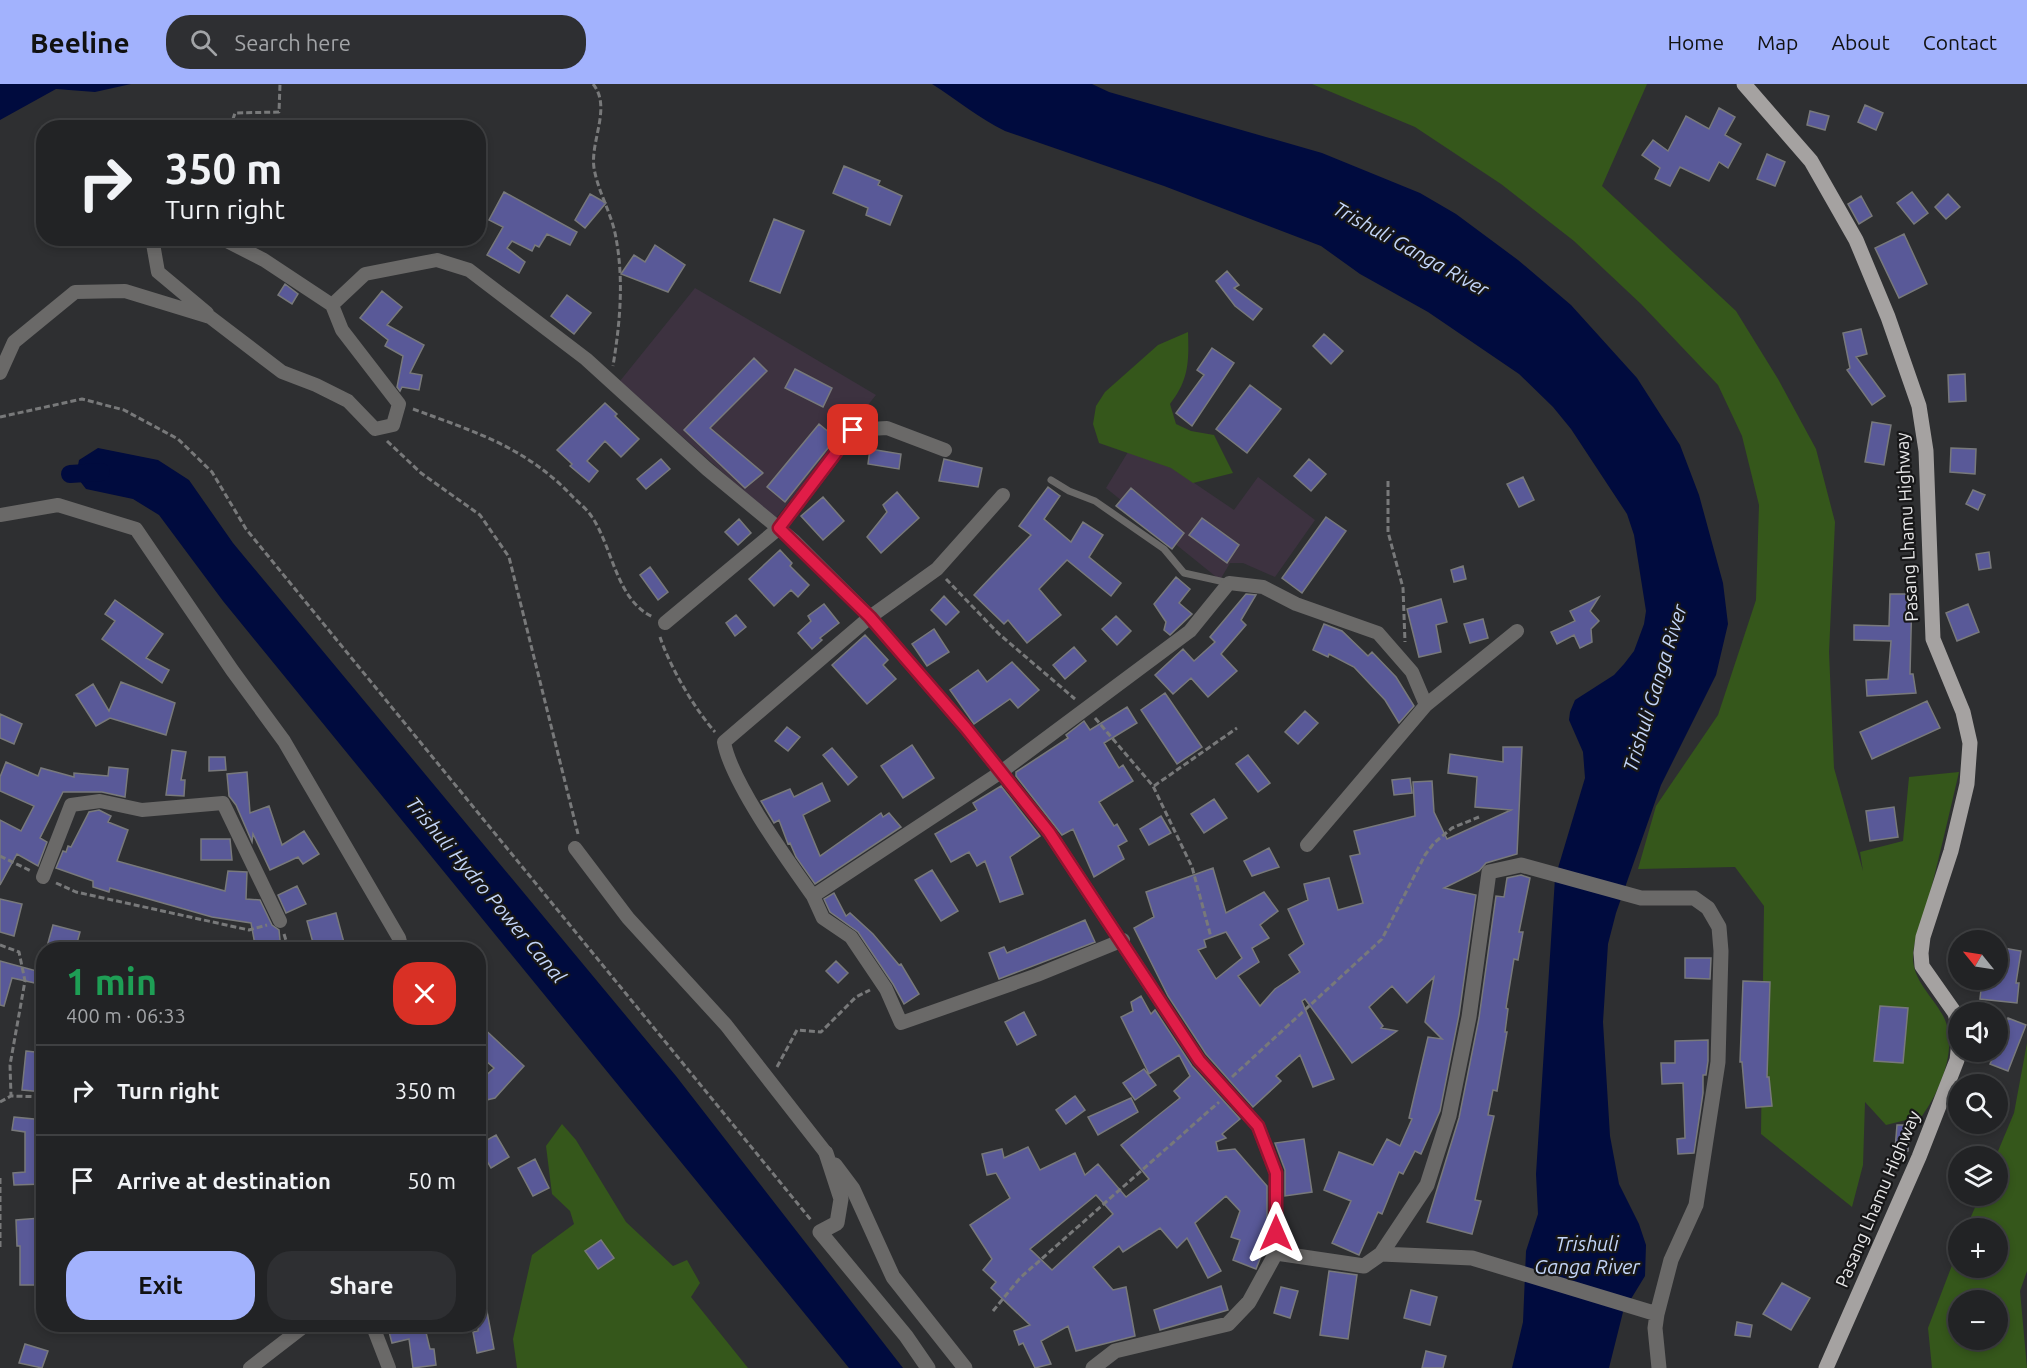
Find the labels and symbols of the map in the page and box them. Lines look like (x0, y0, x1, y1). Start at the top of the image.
water label: Trishuli Ganga River (1330, 196, 1494, 301)
pin (827, 404, 878, 455)
street label: Pasang Lhamu Highway (1891, 431, 1921, 622)
water label: Trishuli Ganga River (1618, 600, 1691, 774)
water label: Trishuli Hydro Power Canal (402, 792, 571, 988)
north arrow (1948, 930, 2008, 990)
street label: Pasang Lhamu Highway (1831, 1107, 1923, 1290)
position arrow (1244, 1201, 1308, 1265)
water label: Trishuli Ganga River (1534, 1232, 1641, 1278)

